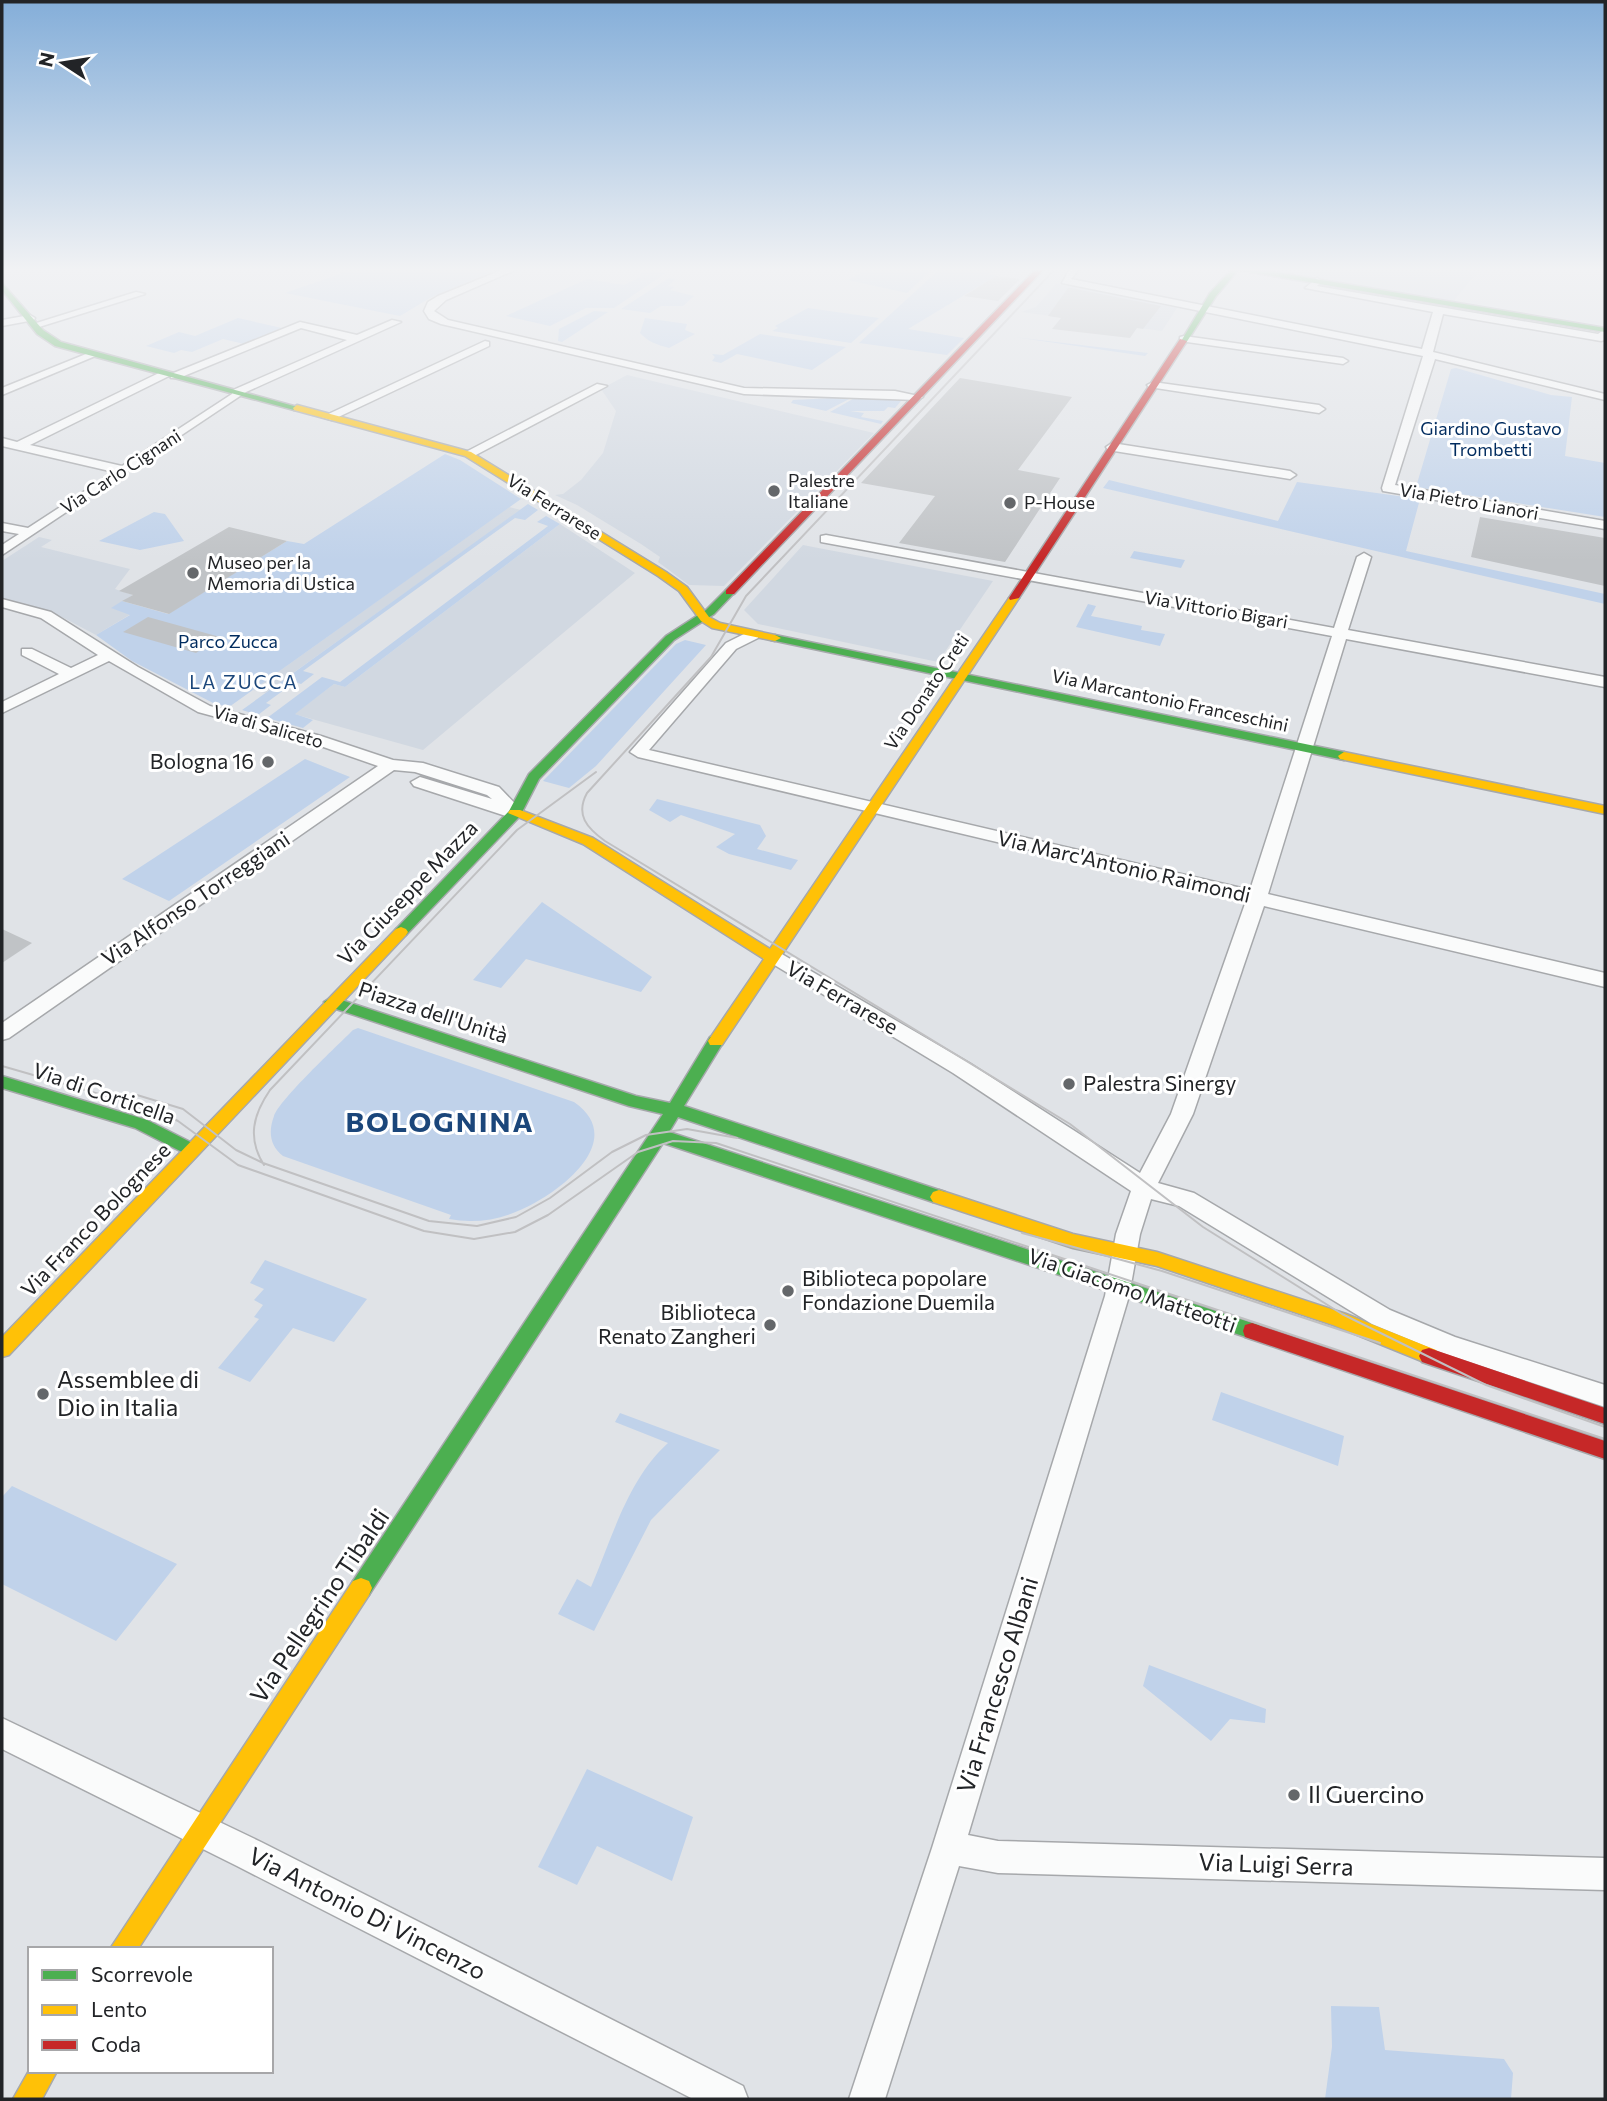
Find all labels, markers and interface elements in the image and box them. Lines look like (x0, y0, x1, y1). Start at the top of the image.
north arrow (28, 28, 98, 98)
text: N (33, 50, 59, 69)
park label: Giardino Gustavo Trombetti (1420, 417, 1562, 460)
street label: Via Carlo Cignani (56, 424, 185, 518)
street label: Via Ferrarese (503, 468, 606, 544)
place label: Palestre Italiane (788, 469, 855, 512)
street label: Via Pietro Lianori (1398, 478, 1540, 524)
marker: Palestre Italiane (766, 483, 782, 499)
place label: P-House (1024, 491, 1095, 513)
marker: P-House (1002, 495, 1018, 511)
place label: Museo per la Memoria di Ustica (207, 551, 355, 594)
marker: Museo per la Memoria di Ustica (185, 565, 201, 581)
street label: Via Vittorio Bigari (1143, 586, 1290, 632)
street label: Via Donato Creti (879, 629, 973, 754)
park label: Parco Zucca (178, 630, 278, 652)
street label: Via Marcantonio Franceschini (1050, 664, 1290, 736)
district label: LA ZUCCA (189, 670, 299, 693)
street label: Via di Saliceto (211, 700, 326, 752)
place label: Bologna 16 (150, 748, 254, 773)
marker: Bologna 16 (260, 754, 276, 770)
street label: Via Giuseppe Mazza (332, 815, 482, 969)
street label: Via Marc'Antonio Raimondi (995, 824, 1254, 907)
street label: Via Alfonso Torreggiani (96, 825, 294, 970)
street label: Via Ferrarese (782, 955, 903, 1039)
street label: Piazza dell'Unità (356, 976, 511, 1048)
street label: Via di Corticella (30, 1057, 179, 1129)
place label: Palestra Sinergy (1083, 1070, 1236, 1095)
marker: Palestra Sinergy (1061, 1076, 1077, 1092)
district label: BOLOGNINA (345, 1104, 535, 1138)
street label: Via Franco Bolognese (15, 1137, 175, 1301)
street label: Via Giacomo Matteotti (1025, 1242, 1240, 1337)
place label: Biblioteca popolare Fondazione Duemila (802, 1265, 995, 1314)
marker: Biblioteca popolare Fondazione Duemila (780, 1283, 796, 1299)
place label: Biblioteca Renato Zangheri (598, 1299, 756, 1348)
marker: Biblioteca Renato Zangheri (762, 1317, 778, 1333)
place label: Assemblee di Dio in Italia (57, 1364, 199, 1421)
marker: Assemblee di Dio in Italia (35, 1386, 51, 1402)
street label: Via Pellegrino Tibaldi (243, 1503, 394, 1708)
street label: Via Francesco Albani (950, 1573, 1043, 1796)
place label: Il Guercino (1308, 1779, 1424, 1808)
marker: Il Guercino (1286, 1787, 1302, 1803)
street label: Via Antonio Di Vincenzo (244, 1840, 491, 1985)
street label: Via Luigi Serra (1198, 1846, 1354, 1881)
legend (28, 1947, 273, 2073)
text: Scorrevole (91, 1961, 193, 1986)
text: Lento (91, 1996, 147, 2021)
text: Coda (91, 2031, 141, 2056)

